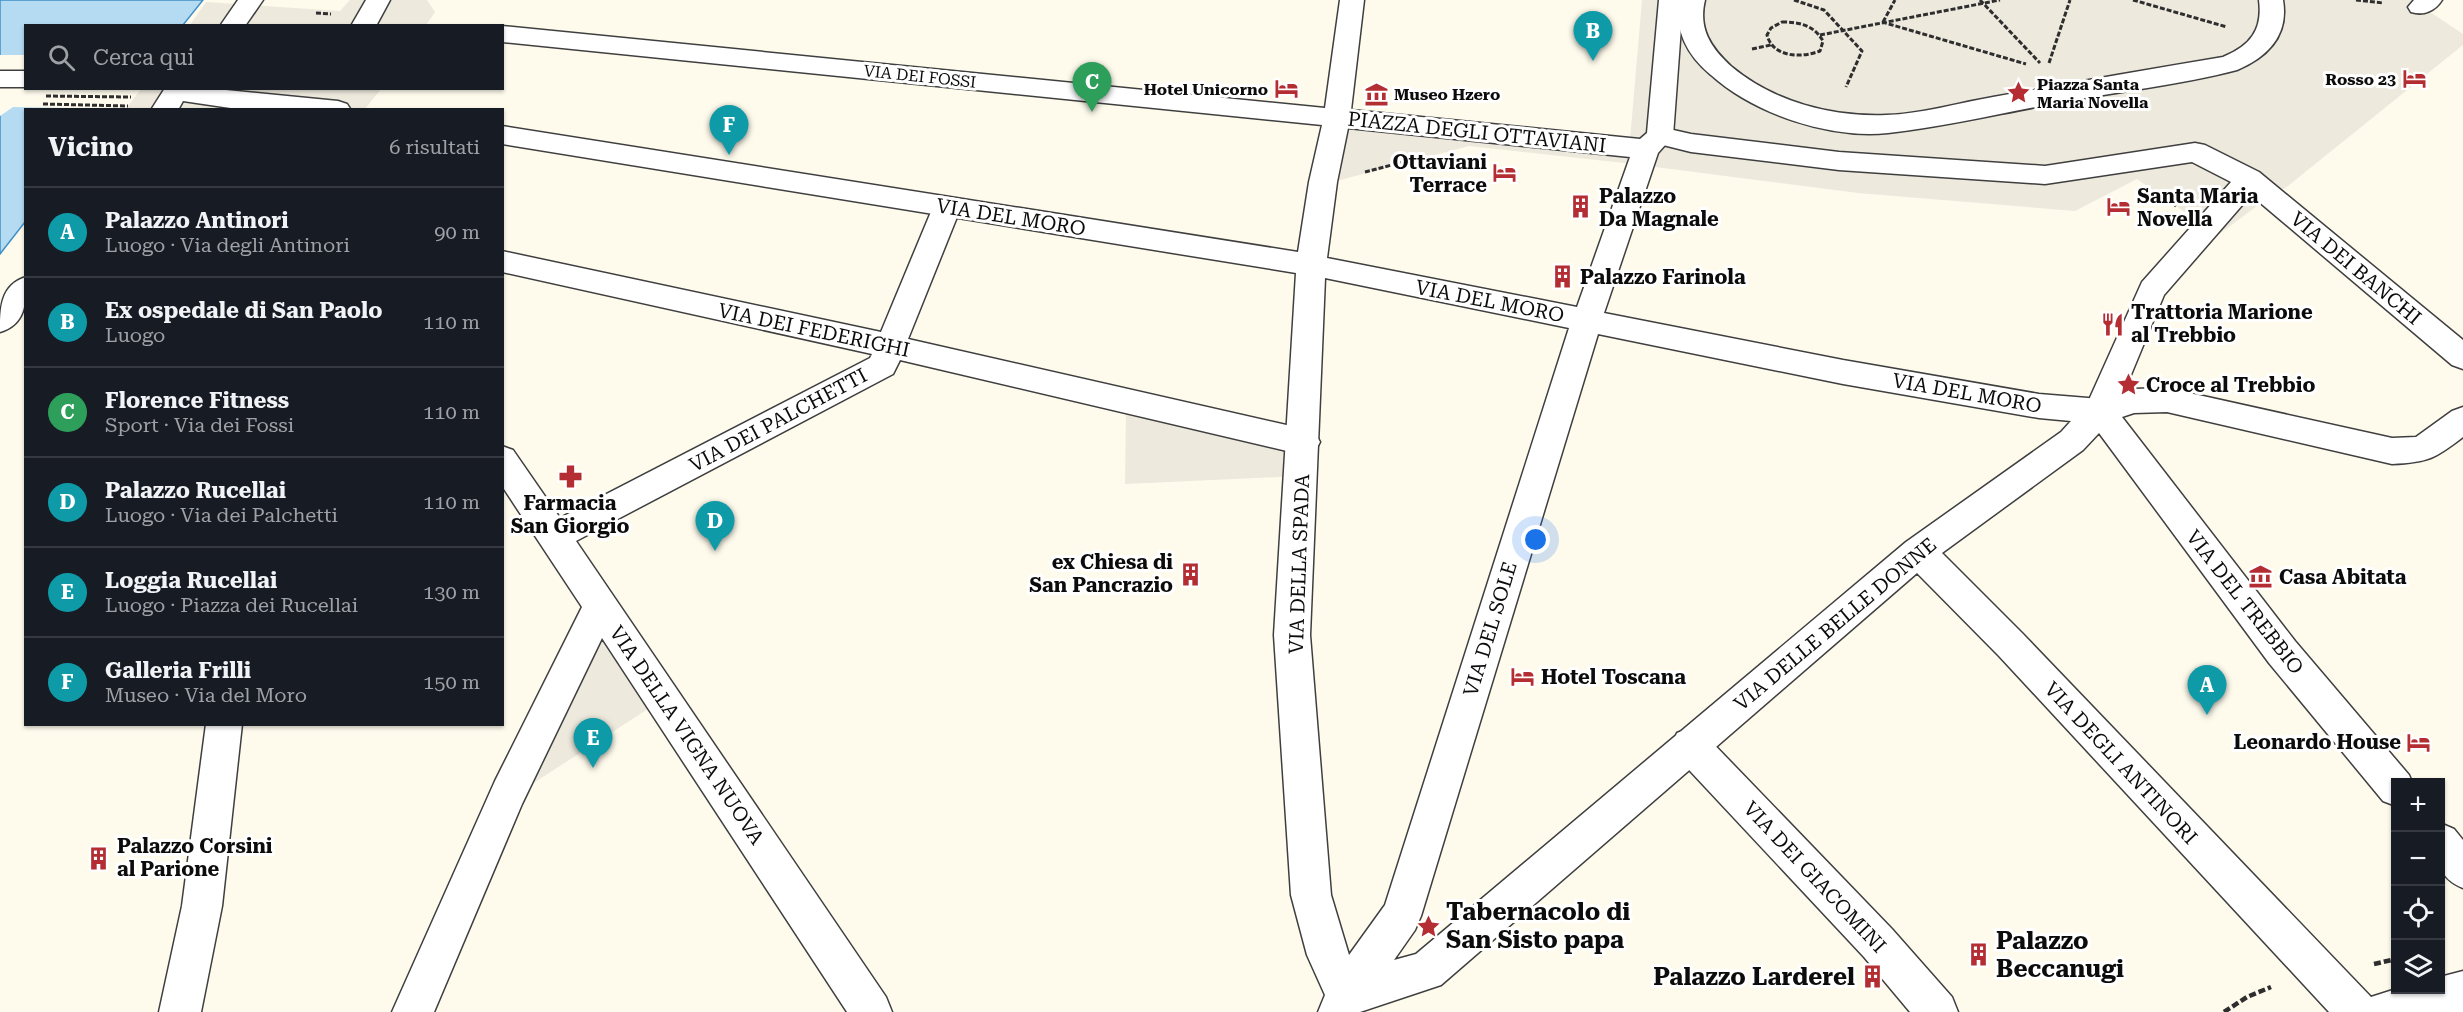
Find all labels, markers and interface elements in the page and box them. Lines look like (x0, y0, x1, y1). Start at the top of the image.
pin: B (1574, 11, 1612, 61)
search box (24, 24, 504, 90)
icon: search (45, 41, 78, 74)
text: Cerca qui (93, 45, 194, 70)
street label: VIA DEI FOSSI (863, 61, 977, 92)
pin: C (1072, 63, 1112, 112)
hotel icon: Rosso 23 (2401, 66, 2427, 92)
place label: Rosso 23 (2325, 70, 2396, 89)
place label: Piazza Santa Maria Novella (2037, 75, 2149, 112)
hotel icon: Hotel Unicorno (1273, 76, 1299, 102)
place label: Hotel Unicorno (1144, 80, 1268, 99)
place icon: Piazza Santa Maria Novella (2006, 80, 2032, 106)
museum icon: Museo Hzero (1363, 81, 1389, 107)
place label: Museo Hzero (1394, 85, 1500, 104)
pin: F (710, 106, 748, 155)
street label: PIAZZA DEGLI OTTAVIANI (1347, 106, 1607, 158)
text: Vicino (48, 132, 133, 162)
text: 6 risultati (389, 135, 480, 159)
place label: Ottaviani Terrace (1393, 150, 1487, 197)
hotel icon: Ottaviani Terrace (1492, 160, 1518, 186)
place label: Palazzo Da Magnale (1599, 184, 1719, 231)
place label: Santa Maria Novella (2137, 184, 2259, 231)
street label: VIA DEL MORO (935, 193, 1087, 241)
building icon: Palazzo Da Magnale (1568, 194, 1594, 220)
hotel icon: Santa Maria Novella (2106, 194, 2132, 220)
street label: VIA DEI BANCHI (2286, 206, 2426, 330)
text: Palazzo Antinori (105, 208, 289, 233)
text: A (60, 220, 75, 244)
text: 90 m (434, 220, 480, 244)
text: Luogo · Via degli Antinori (105, 233, 350, 257)
building icon: Palazzo Farinola (1549, 264, 1575, 290)
place label: Palazzo Farinola (1580, 265, 1746, 289)
street label: VIA DEL MORO (1414, 275, 1566, 327)
text: Ex ospedale di San Paolo (105, 298, 382, 323)
street label: VIA DEI FEDERIGHI (716, 298, 912, 362)
place label: Trattoria Marione al Trebbio (2131, 300, 2313, 347)
text: B (60, 310, 75, 334)
text: 110 m (423, 310, 480, 334)
restaurant icon: Trattoria Marione al Trebbio (2100, 311, 2126, 337)
text: Luogo (105, 323, 165, 347)
street label: VIA DEI PALCHETTI (685, 363, 871, 477)
street label: VIA DEL MORO (1891, 368, 2043, 418)
place icon: Croce al Trebbio (2115, 372, 2141, 398)
place label: Croce al Trebbio (2146, 373, 2315, 397)
text: Florence Fitness (105, 388, 289, 413)
text: C (61, 400, 75, 424)
text: 110 m (423, 400, 480, 424)
text: Sport · Via dei Fossi (105, 413, 294, 437)
pharmacy icon: Farmacia San Giorgio (557, 463, 583, 489)
street label: VIA DELLA SPADA (1284, 474, 1314, 654)
text: Palazzo Rucellai (105, 478, 286, 503)
text: D (59, 490, 76, 514)
text: 110 m (423, 490, 480, 514)
place label: Farmacia San Giorgio (511, 491, 629, 538)
pin: D (696, 502, 734, 551)
text: Luogo · Via dei Palchetti (105, 503, 338, 527)
your location (1521, 525, 1550, 554)
street label: VIA DEL TREBBIO (2181, 525, 2309, 679)
street label: VIA DELLE BELLE DONNE (1729, 532, 1941, 716)
place label: ex Chiesa di San Pancrazio (1029, 550, 1173, 597)
street label: VIA DEL SOLE (1458, 559, 1522, 699)
building icon: ex Chiesa di San Pancrazio (1178, 561, 1204, 587)
museum icon: Casa Abitata (2248, 564, 2274, 590)
place label: Casa Abitata (2279, 565, 2407, 589)
text: Loggia Rucellai (105, 568, 277, 593)
text: E (61, 580, 74, 604)
text: 130 m (423, 580, 480, 604)
text: Luogo · Piazza dei Rucellai (105, 593, 358, 617)
street label: VIA DELLA VIGNA NUOVA (605, 621, 769, 849)
text: Galleria Frilli (105, 658, 251, 683)
hotel icon: Hotel Toscana (1510, 664, 1536, 690)
place label: Hotel Toscana (1541, 665, 1686, 689)
pin: A (2188, 666, 2226, 715)
text: F (61, 670, 74, 694)
text: 150 m (423, 670, 480, 694)
street label: VIA DEGLI ANTINORI (2040, 677, 2202, 849)
text: Museo · Via del Moro (105, 683, 307, 707)
pin: E (574, 718, 612, 768)
hotel icon: Leonardo House (2406, 729, 2432, 755)
place label: Leonardo House (2233, 730, 2401, 754)
map controls (2391, 778, 2445, 994)
button: + (2391, 778, 2445, 832)
street label: VIA DEI GIACOMINI (1739, 796, 1891, 958)
button: − (2391, 832, 2445, 886)
place label: Palazzo Corsini al Parione (117, 834, 273, 881)
building icon: Palazzo Corsini al Parione (86, 845, 112, 871)
button: locate (2391, 886, 2445, 940)
place label: Tabernacolo di San Sisto papa (1446, 898, 1630, 954)
place icon: Tabernacolo di San Sisto papa (1415, 913, 1441, 939)
place label: Palazzo Beccanugi (1996, 927, 2124, 983)
button: layers (2391, 940, 2445, 994)
building icon: Palazzo Beccanugi (1965, 942, 1991, 968)
place label: Palazzo Larderel (1653, 963, 1855, 991)
building icon: Palazzo Larderel (1860, 964, 1886, 990)

